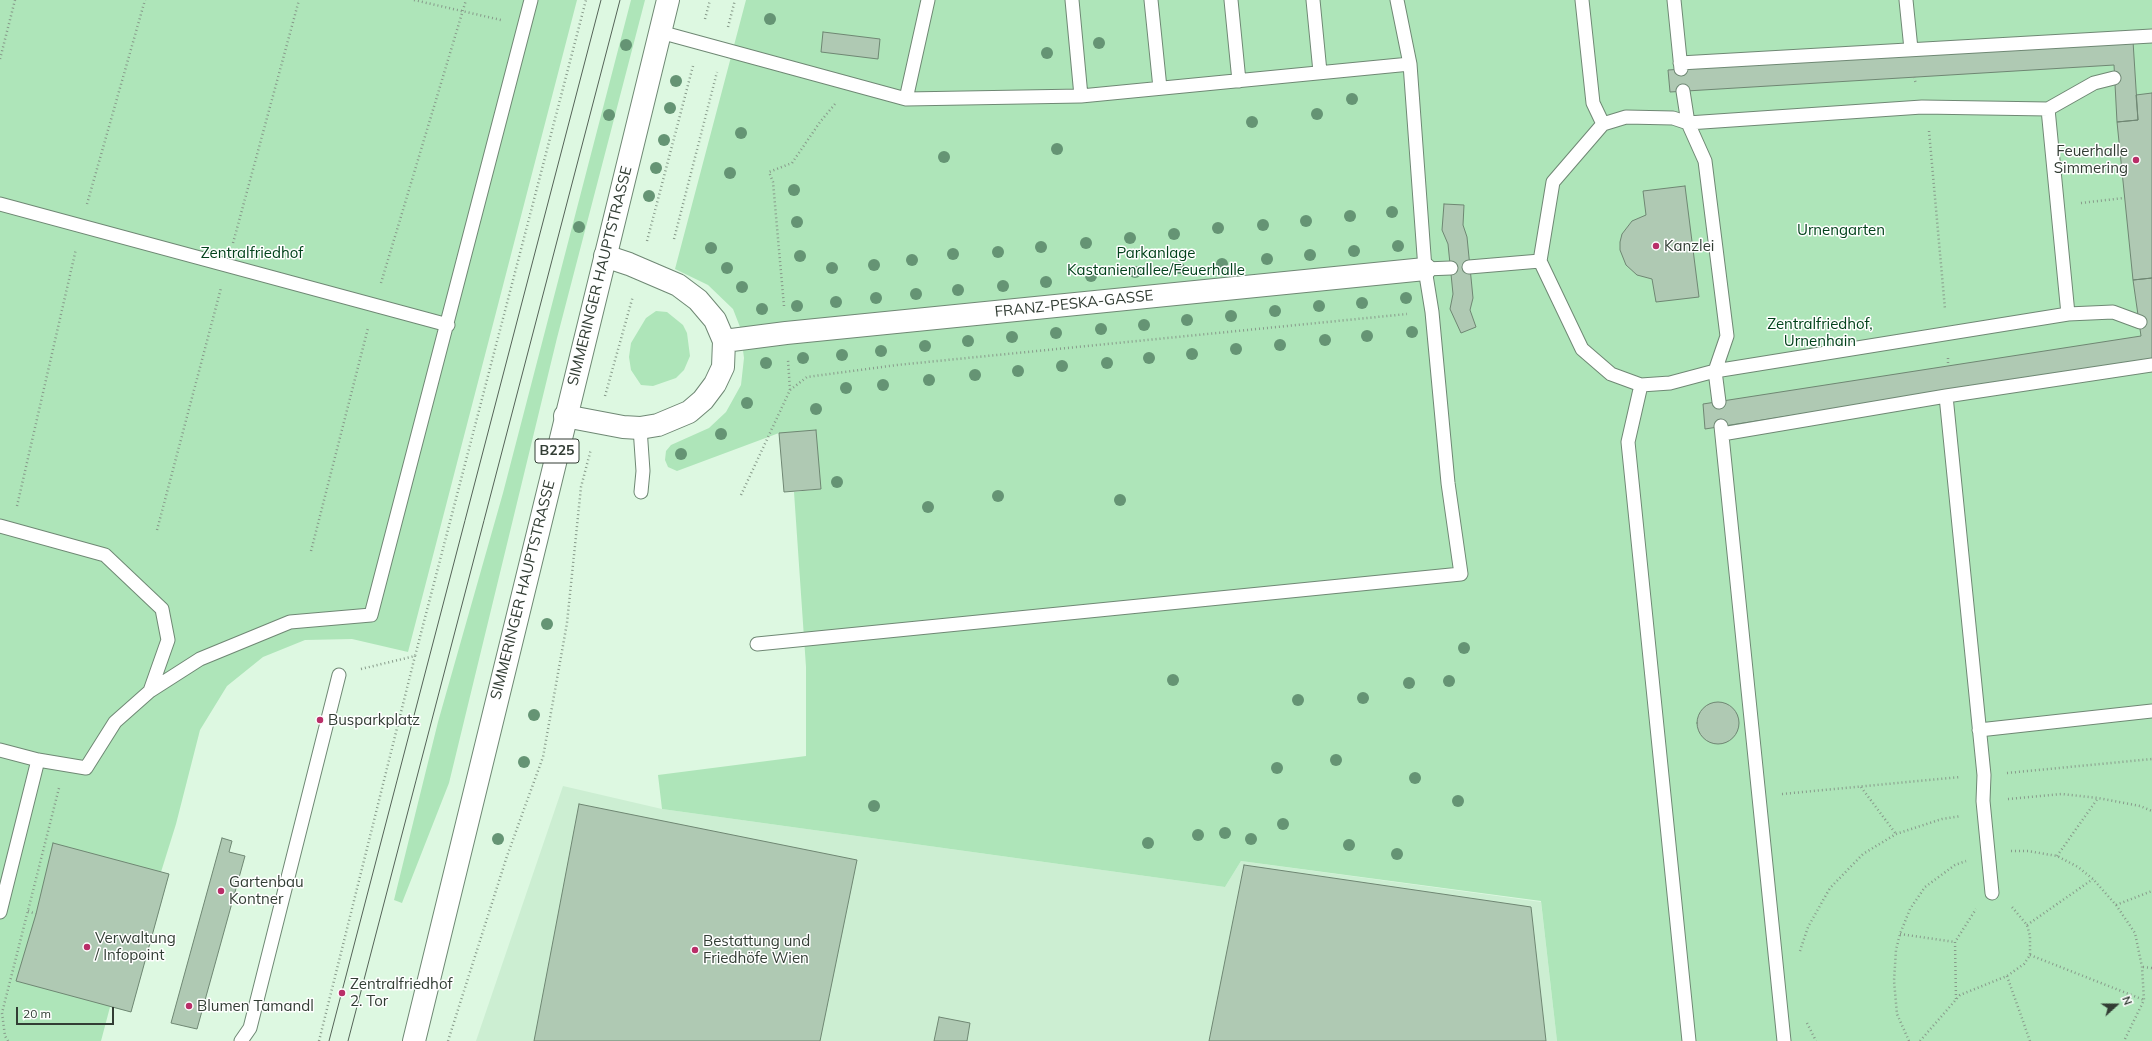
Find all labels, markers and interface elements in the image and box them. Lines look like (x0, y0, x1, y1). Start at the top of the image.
place label: Feuerhalle Simmering (2054, 142, 2128, 177)
marker: Feuerhalle Simmering (2131, 155, 2141, 165)
street label: SIMMERINGER HAUPTSTRASSE (564, 164, 636, 388)
park label: Urnengarten (1797, 221, 1885, 239)
place label: Kanzlei (1664, 237, 1714, 255)
marker: Kanzlei (1651, 241, 1661, 251)
park label: Zentralfriedhof (201, 244, 303, 262)
park label: Parkanlage Kastanienallee/Feuerhalle (1067, 244, 1245, 279)
street label: FRANZ-PESKA-GASSE (994, 287, 1154, 321)
park label: Zentralfriedhof, Urnenhain (1767, 315, 1873, 350)
road number: B225 (535, 439, 579, 463)
street label: SIMMERINGER HAUPTSTRASSE (487, 478, 559, 702)
place label: Busparkplatz (328, 711, 420, 729)
marker: Busparkplatz (315, 715, 325, 725)
place label: Gartenbau Kontner (229, 873, 304, 908)
marker: Gartenbau Kontner (216, 886, 226, 896)
place label: Verwaltung / Infopoint (95, 929, 176, 964)
place label: Bestattung und Friedhöfe Wien (703, 932, 810, 967)
marker: Verwaltung / Infopoint (82, 942, 92, 952)
marker: Bestattung und Friedhöfe Wien (690, 945, 700, 955)
place label: Zentralfriedhof 2. Tor (350, 975, 452, 1010)
north arrow (2096, 985, 2136, 1025)
marker: Zentralfriedhof 2. Tor (337, 988, 347, 998)
text: N (2119, 994, 2135, 1007)
place label: Blumen Tamandl (197, 997, 314, 1015)
scale bar (18, 999, 116, 1025)
marker: Blumen Tamandl (184, 1001, 194, 1011)
text: 20 m (23, 1006, 51, 1021)

